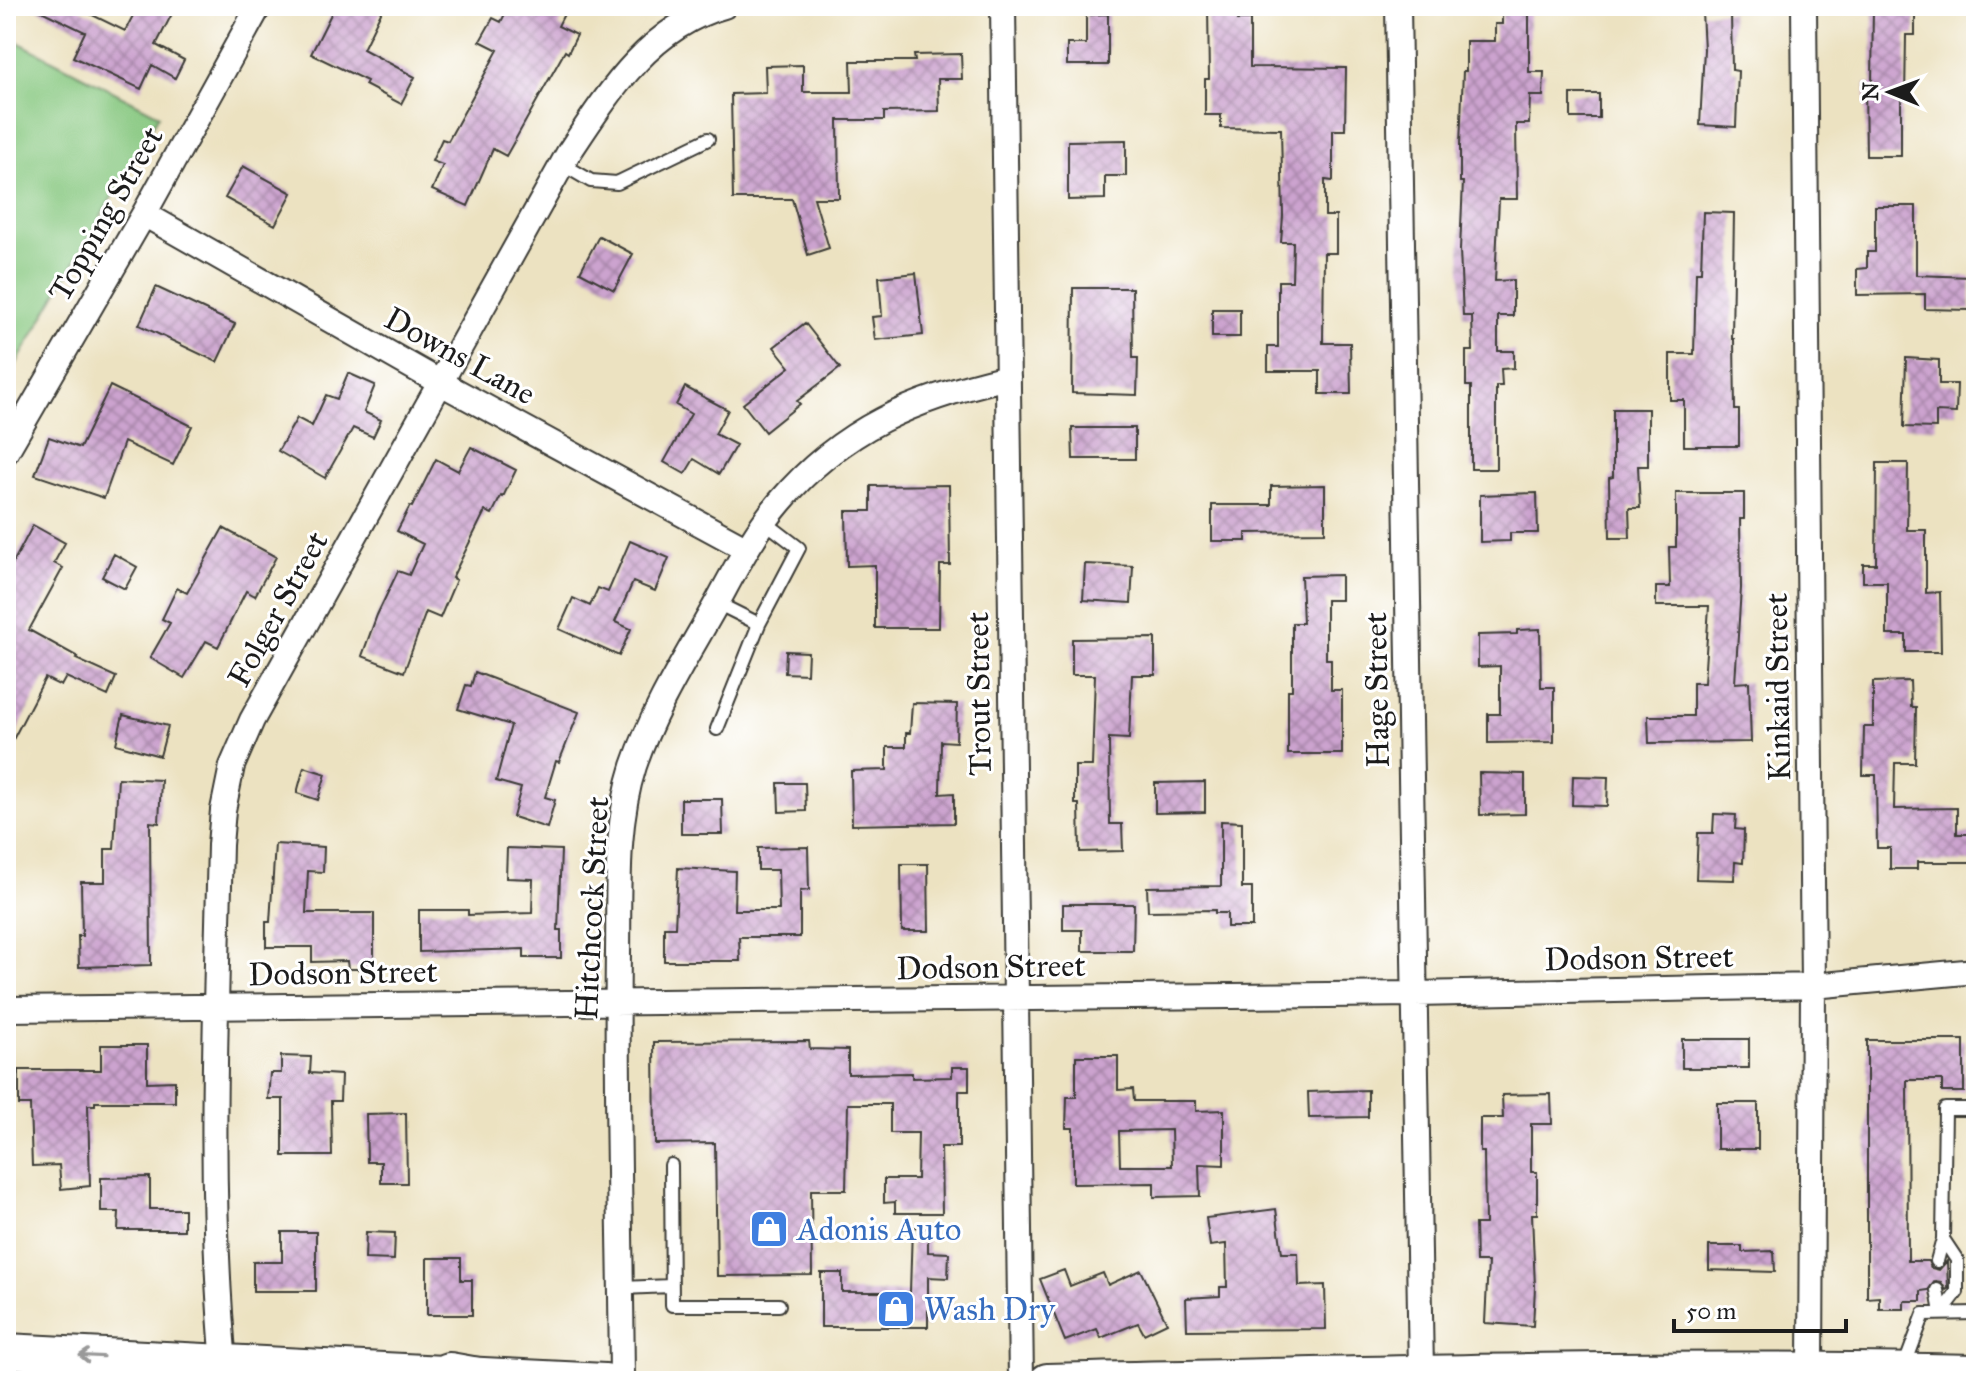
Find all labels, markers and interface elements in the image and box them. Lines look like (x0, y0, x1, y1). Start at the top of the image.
north arrow (1850, 52, 1930, 132)
text: N (1857, 82, 1884, 101)
street label: Topping Street (40, 120, 172, 308)
street label: Downs Lane (378, 299, 542, 413)
street label: Folger Street (219, 524, 337, 694)
street label: Kinkaid Street (1757, 593, 1799, 781)
street label: Trout Street (958, 612, 1000, 776)
street label: Hage Street (1356, 612, 1398, 768)
street label: Hitchcock Street (567, 795, 617, 1021)
street label: Dodson Street (1544, 937, 1734, 979)
street label: Dodson Street (896, 946, 1086, 988)
street label: Dodson Street (248, 952, 438, 994)
shop icon: Adonis Auto (748, 1208, 790, 1250)
place label: Adonis Auto (795, 1210, 961, 1249)
scale bar (1674, 1283, 1846, 1333)
shop icon: Wash Dry (875, 1288, 917, 1330)
place label: Wash Dry (924, 1290, 1056, 1329)
text: 50 m (1686, 1296, 1736, 1326)
one-way arrow (78, 1348, 105, 1363)

